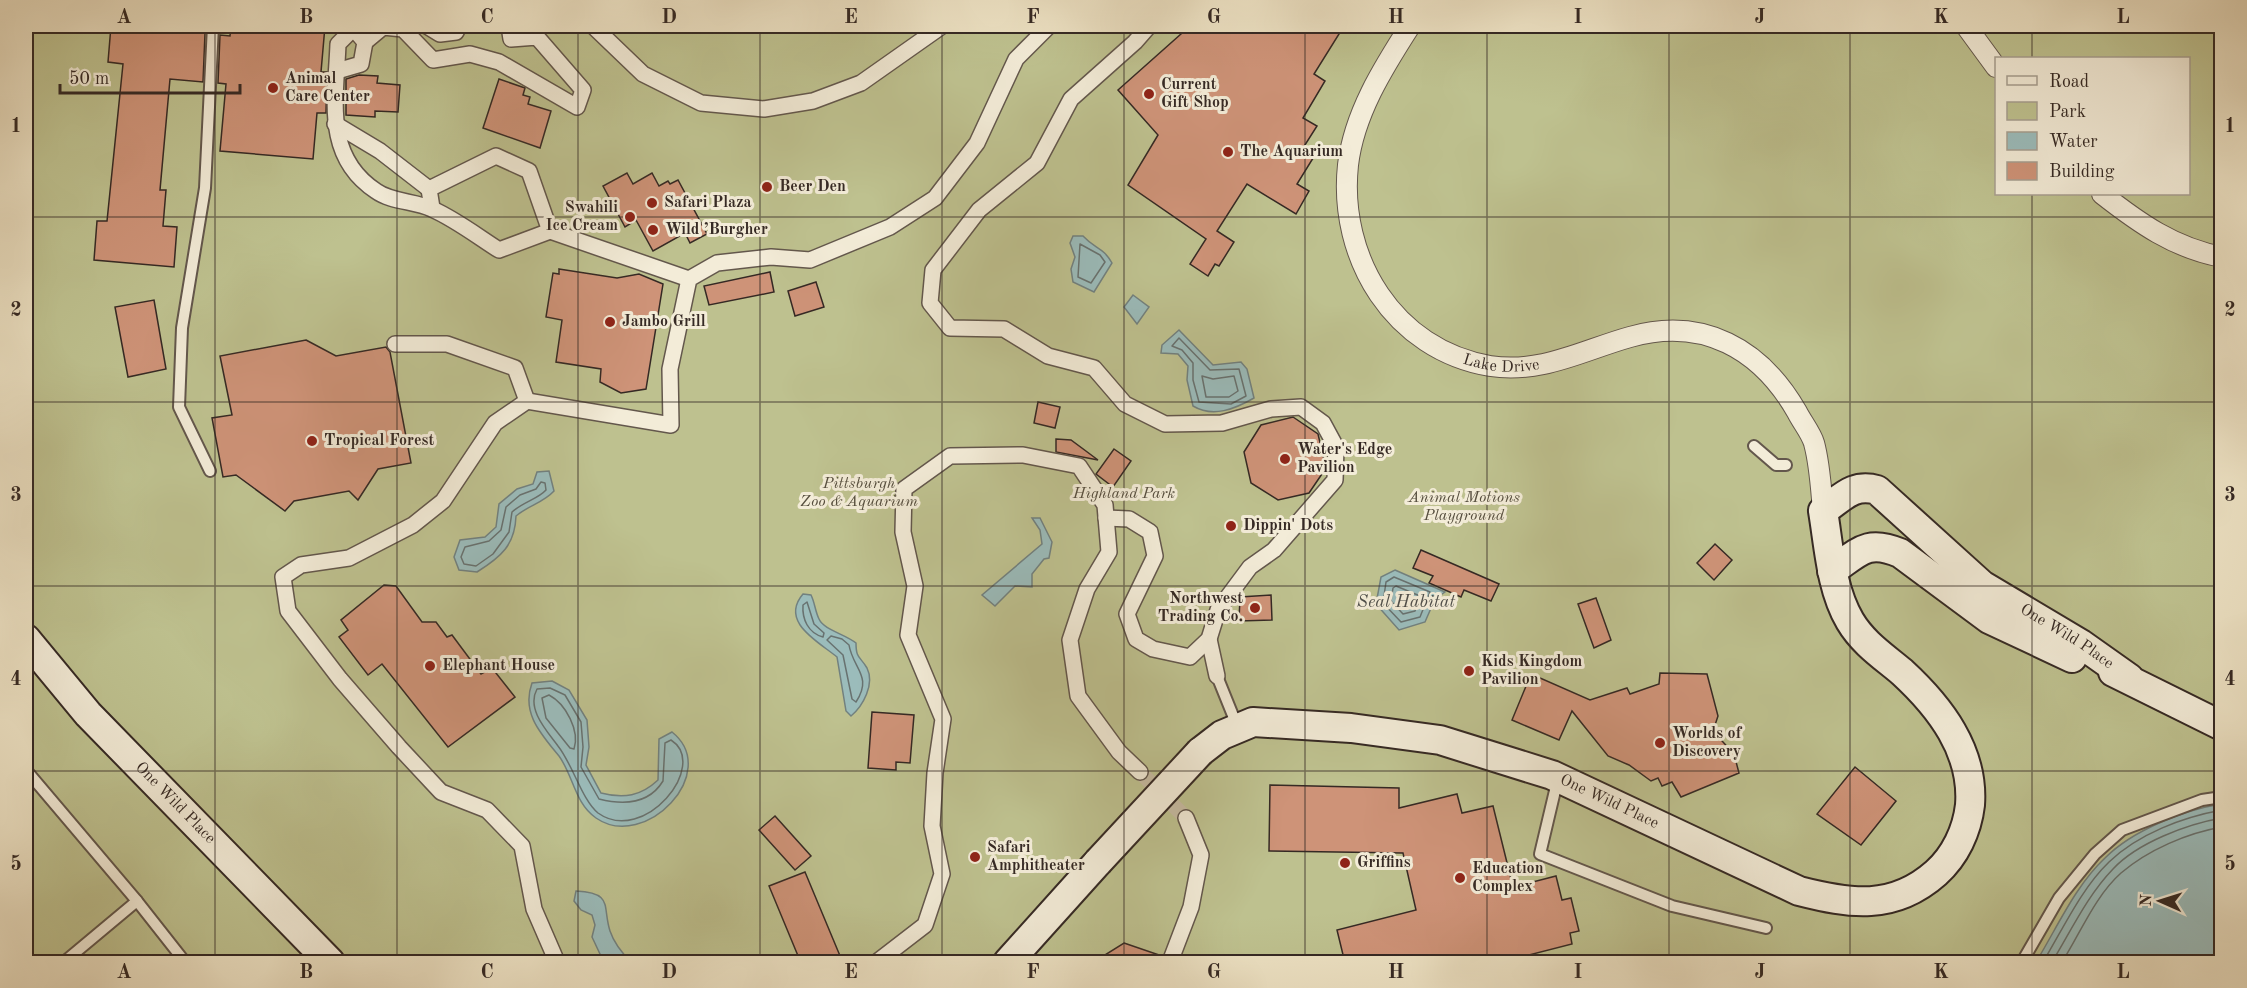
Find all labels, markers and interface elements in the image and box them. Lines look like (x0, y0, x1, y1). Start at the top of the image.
text: A (116, 8, 132, 28)
text: B (299, 8, 313, 28)
text: C (480, 8, 494, 28)
text: D (661, 8, 677, 28)
text: E (844, 8, 858, 28)
text: F (1026, 8, 1040, 28)
text: G (1207, 8, 1221, 28)
text: H (1388, 8, 1404, 28)
text: I (1574, 8, 1582, 28)
text: J (1755, 8, 1766, 28)
text: K (1933, 8, 1949, 28)
text: L (2116, 8, 2130, 28)
scale bar (60, 57, 240, 95)
legend (1995, 57, 2190, 195)
text: 50 m (69, 70, 109, 88)
place label: Animal Care Center (285, 71, 370, 105)
text: Road (2049, 73, 2089, 91)
place label: Current Gift Shop (1161, 77, 1229, 111)
marker: Animal Care Center (266, 81, 280, 95)
marker: Current Gift Shop (1142, 87, 1156, 101)
text: Park (2049, 103, 2086, 121)
text: 1 (10, 117, 22, 137)
text: 1 (2224, 117, 2236, 137)
text: Water (2049, 133, 2098, 151)
place label: The Aquarium (1240, 144, 1343, 160)
marker: The Aquarium (1221, 145, 1235, 159)
text: Building (2049, 163, 2115, 181)
place label: Beer Den (779, 179, 846, 195)
marker: Beer Den (760, 180, 774, 194)
place label: Safari Plaza (664, 195, 752, 211)
marker: Safari Plaza (645, 196, 659, 210)
place label: Swahili Ice Cream (545, 200, 618, 234)
marker: Swahili Ice Cream (623, 210, 637, 224)
place label: Wild ’Burgher (665, 222, 768, 238)
marker: Wild ’Burgher (646, 223, 660, 237)
text: 2 (10, 301, 22, 321)
text: 2 (2224, 301, 2236, 321)
place label: Jambo Grill (622, 314, 706, 330)
marker: Jambo Grill (603, 315, 617, 329)
street label: Lake Drive (1461, 352, 1541, 376)
place label: Tropical Forest (324, 433, 434, 449)
marker: Tropical Forest (305, 434, 319, 448)
place label: Water's Edge Pavilion (1297, 442, 1392, 476)
marker: Water's Edge Pavilion (1278, 452, 1292, 466)
park label: Pittsburgh Zoo & Aquarium (800, 476, 918, 510)
text: 3 (10, 486, 22, 506)
park label: Highland Park (1072, 486, 1175, 502)
text: 3 (2224, 486, 2236, 506)
park label: Animal Motions Playground (1407, 490, 1520, 524)
place label: Dippin' Dots (1243, 518, 1333, 534)
marker: Dippin' Dots (1224, 519, 1238, 533)
place label: Northwest Trading Co. (1158, 591, 1243, 625)
water label: Seal Habitat (1357, 593, 1455, 611)
marker: Northwest Trading Co. (1248, 601, 1262, 615)
street label: One Wild Place (2017, 602, 2116, 672)
place label: Kids Kingdom Pavilion (1481, 654, 1583, 688)
place label: Elephant House (442, 658, 555, 674)
marker: Elephant House (423, 659, 437, 673)
marker: Kids Kingdom Pavilion (1462, 664, 1476, 678)
text: 4 (10, 670, 22, 690)
text: 4 (2224, 670, 2236, 690)
place label: Worlds of Discovery (1672, 726, 1743, 760)
marker: Worlds of Discovery (1653, 736, 1667, 750)
street label: One Wild Place (132, 759, 218, 847)
street label: One Wild Place (1557, 772, 1661, 832)
place label: Safari Amphitheater (987, 840, 1085, 874)
marker: Safari Amphitheater (968, 850, 982, 864)
text: 5 (10, 854, 22, 875)
text: 5 (2224, 854, 2236, 875)
place label: Griffins (1357, 855, 1411, 871)
marker: Griffins (1338, 856, 1352, 870)
place label: Education Complex (1472, 861, 1544, 895)
marker: Education Complex (1453, 871, 1467, 885)
north arrow (2130, 871, 2190, 931)
text: N (2139, 893, 2155, 907)
text: A (116, 963, 132, 983)
text: B (299, 963, 313, 983)
text: C (480, 963, 494, 983)
text: D (661, 963, 677, 983)
text: E (844, 963, 858, 983)
text: F (1026, 963, 1040, 983)
text: G (1207, 963, 1221, 983)
text: H (1388, 963, 1404, 983)
text: I (1574, 963, 1582, 983)
text: J (1755, 963, 1766, 983)
text: K (1933, 963, 1949, 983)
text: L (2116, 963, 2130, 983)

